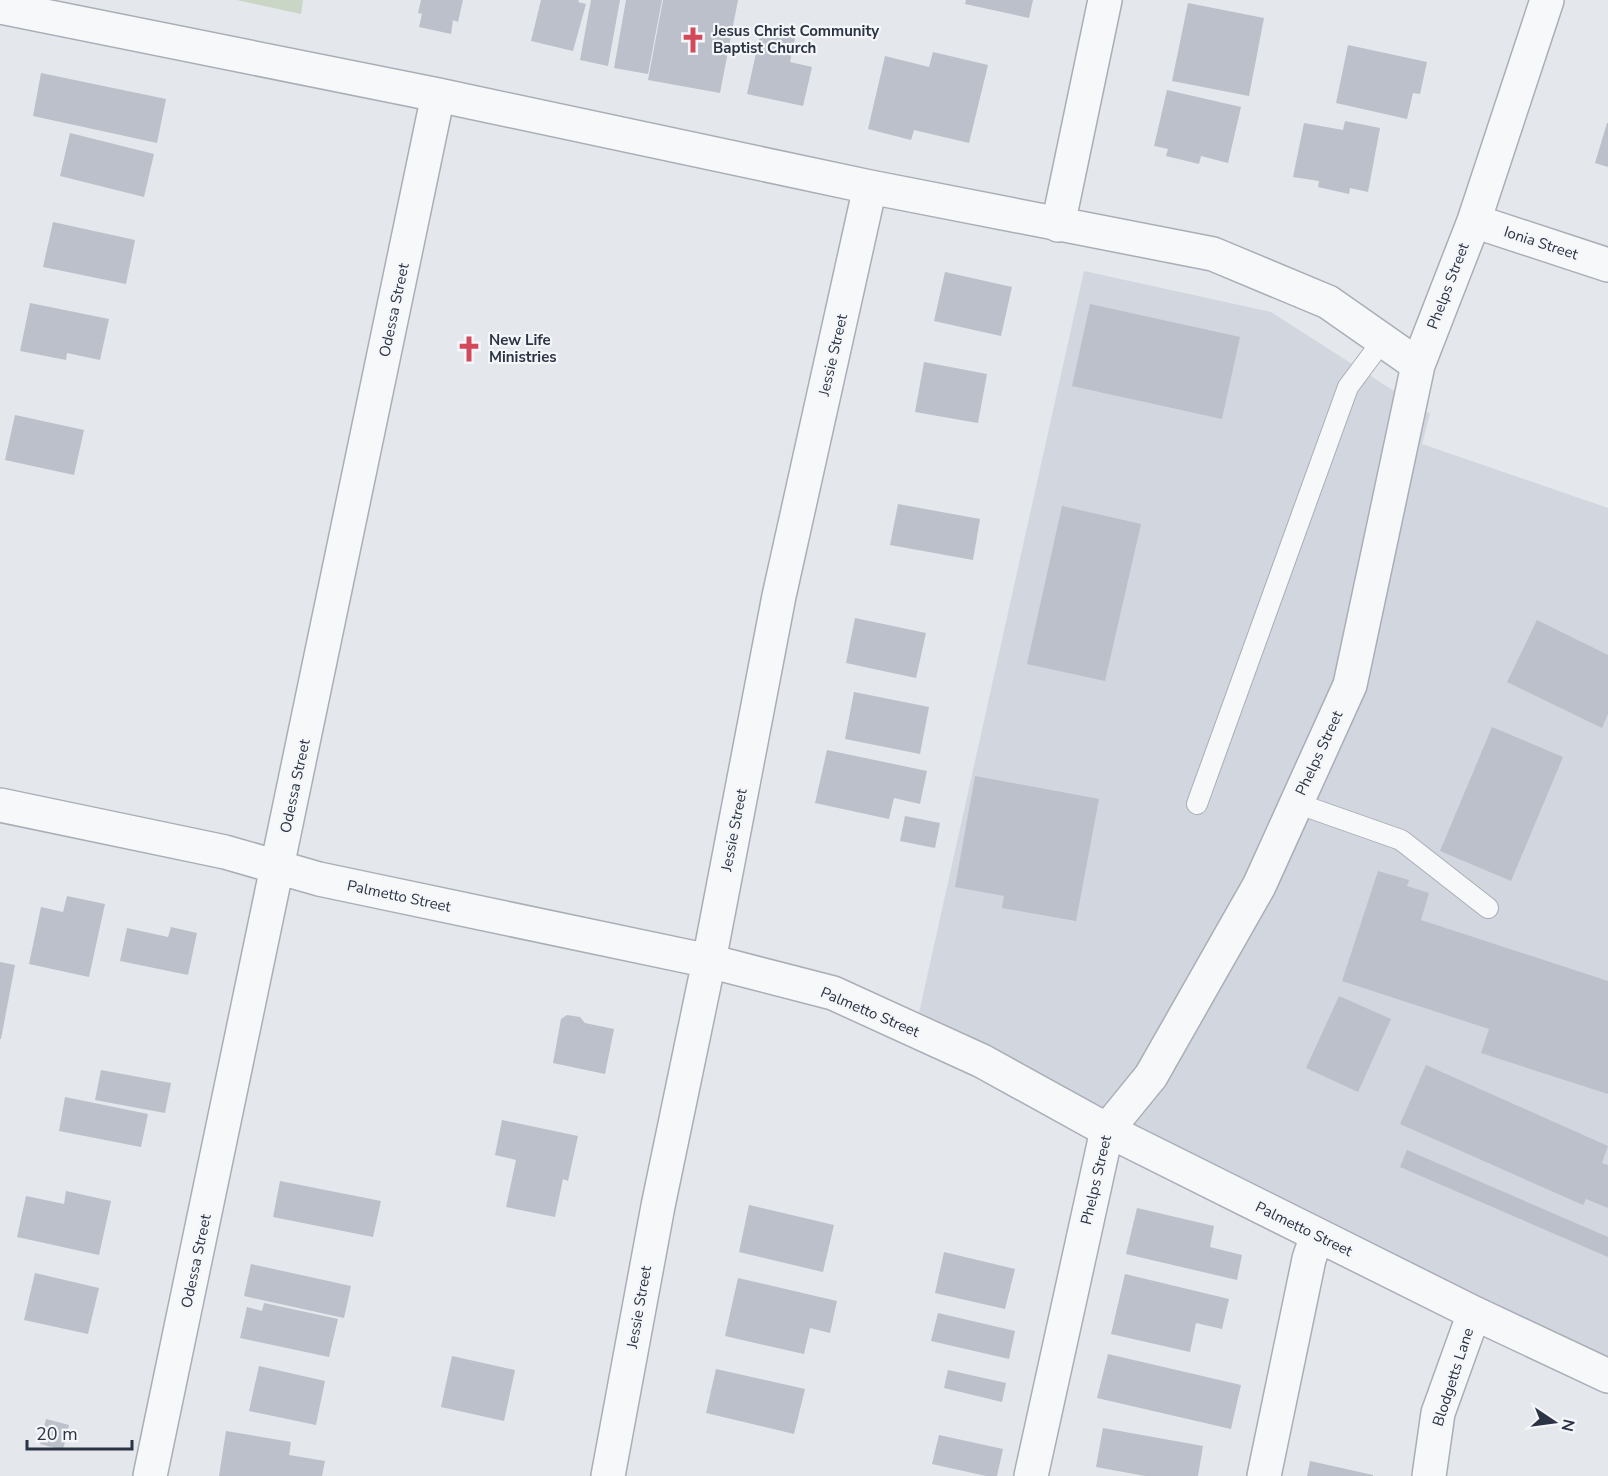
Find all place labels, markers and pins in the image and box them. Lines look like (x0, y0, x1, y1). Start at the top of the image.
place label: Jesus Christ Community Baptist Church (712, 21, 879, 58)
church icon: Jesus Christ Community Baptist Church (678, 25, 708, 55)
place label: New Life Ministries (489, 330, 557, 367)
church icon: New Life Ministries (454, 334, 484, 364)

